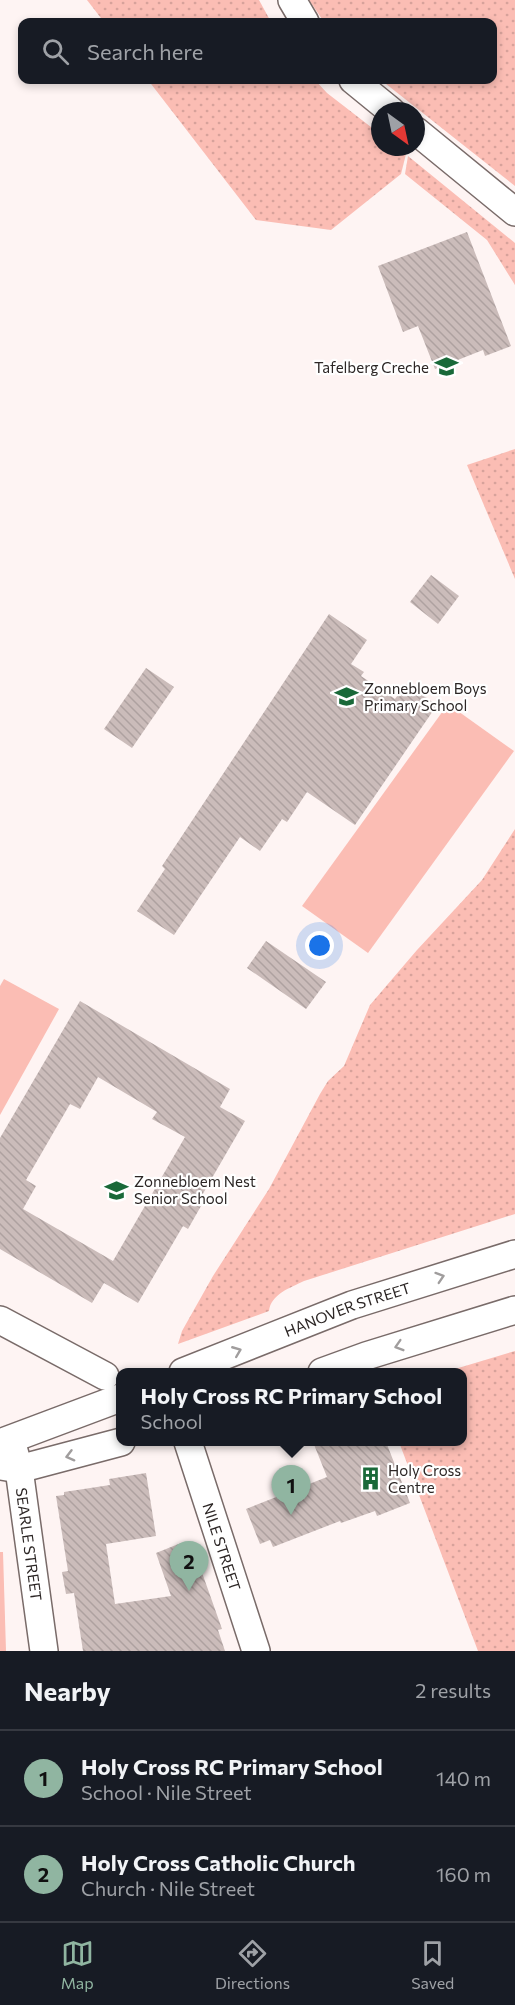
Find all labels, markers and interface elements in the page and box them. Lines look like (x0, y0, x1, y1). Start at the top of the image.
search box (18, 18, 497, 84)
icon: search (39, 35, 72, 68)
text: Search here (87, 38, 203, 65)
north arrow (371, 102, 425, 156)
school or university icon: Tafelberg Creche (434, 354, 460, 380)
place label: Tafelberg Creche (314, 358, 429, 376)
place label: Zonnebloem Boys Primary School (364, 679, 487, 714)
school or university icon: Zonnebloem Boys Primary School (333, 684, 359, 710)
your location (305, 931, 334, 960)
place label: Zonnebloem Nest Senior School (134, 1172, 256, 1207)
school or university icon: Zonnebloem Nest Senior School (103, 1177, 129, 1203)
one-way arrow (434, 1272, 445, 1284)
street label: HANOVER STREET (282, 1278, 413, 1340)
one-way arrow (394, 1339, 405, 1351)
one-way arrow (231, 1346, 242, 1358)
popup (116, 1368, 467, 1446)
text: Holy Cross RC Primary School (141, 1382, 442, 1409)
text: School (141, 1409, 203, 1433)
one-way arrow (66, 1448, 76, 1461)
place label: Holy Cross Centre (388, 1461, 461, 1496)
pin: 1 (272, 1466, 310, 1515)
building icon: Holy Cross Centre (357, 1466, 383, 1492)
street label: SEARLE STREET (13, 1486, 46, 1602)
street label: NILE STREET (199, 1500, 245, 1593)
pin: 2 (170, 1542, 208, 1591)
text: Nearby (24, 1675, 111, 1706)
text: 2 results (415, 1678, 491, 1702)
text: Holy Cross RC Primary School (81, 1753, 383, 1780)
text: 1 (39, 1766, 48, 1790)
text: 140 m (436, 1766, 491, 1790)
text: School · Nile Street (81, 1780, 252, 1804)
text: Holy Cross Catholic Church (81, 1849, 356, 1876)
text: 2 (38, 1862, 49, 1886)
text: 160 m (436, 1862, 491, 1886)
text: Church · Nile Street (81, 1876, 255, 1900)
tab: Map (61, 1937, 94, 1992)
tab: Directions (215, 1937, 290, 1992)
tab: Saved (411, 1937, 454, 1992)

